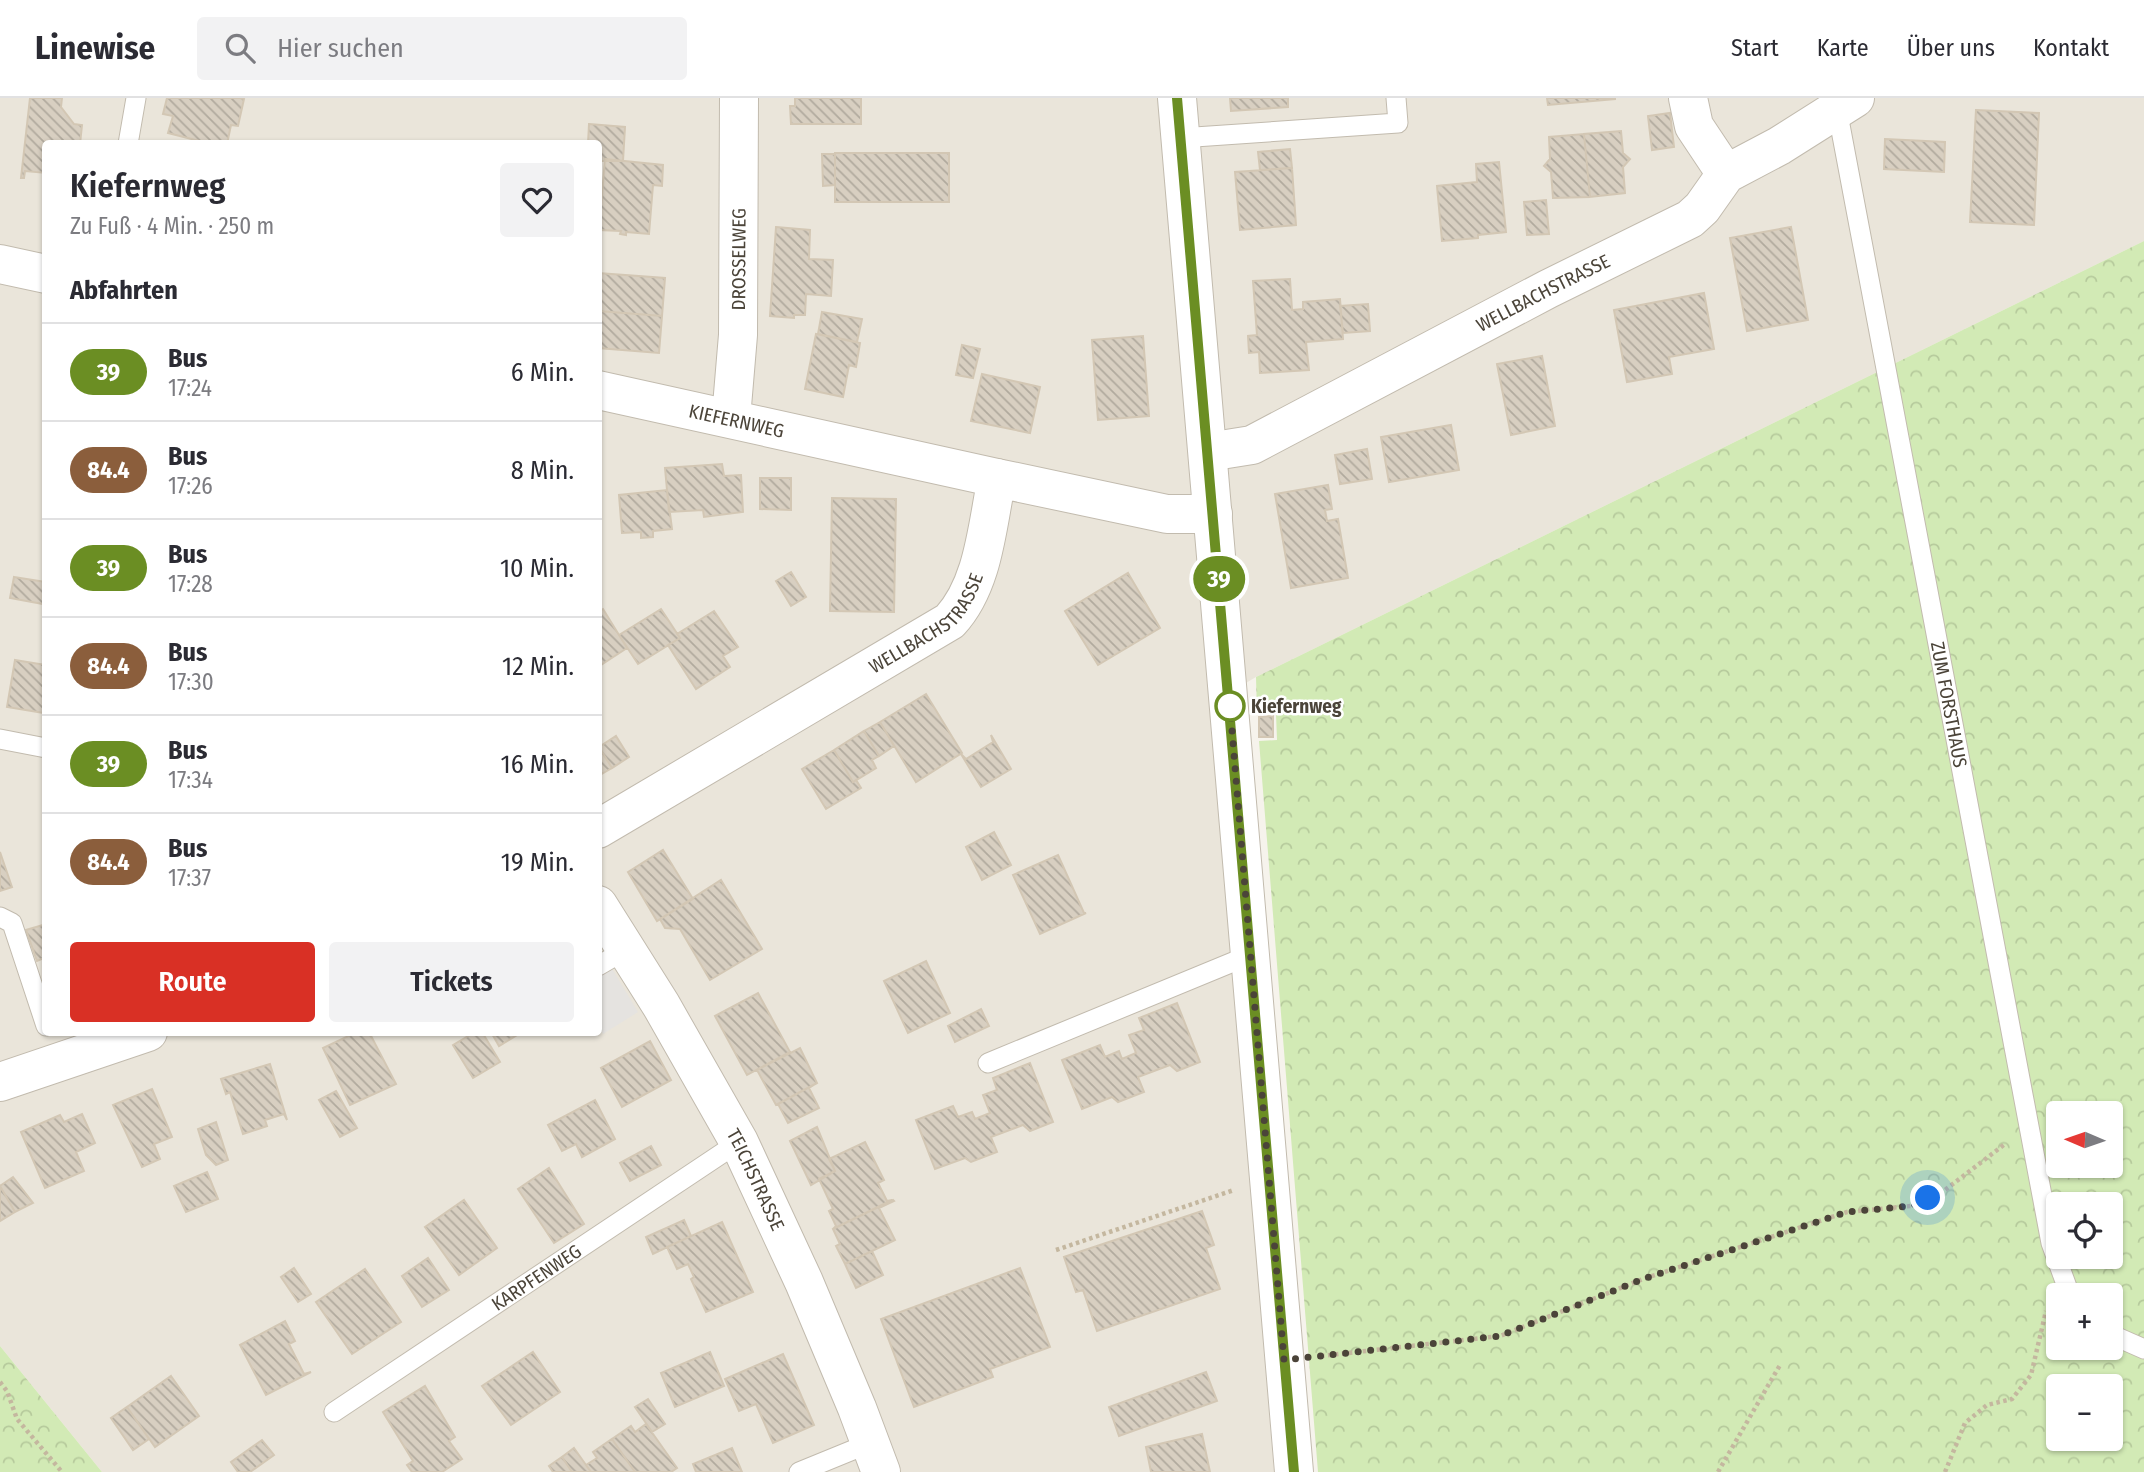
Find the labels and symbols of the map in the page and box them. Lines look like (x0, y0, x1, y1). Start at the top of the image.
street label: DROSSELWEG (727, 208, 751, 310)
street label: WELLBACHSTRASSE (1472, 249, 1614, 337)
street label: KIEFERNWEG (687, 399, 786, 443)
line badge: 39 (1188, 556, 1250, 602)
street label: WELLBACHSTRASSE (865, 570, 988, 678)
street label: ZUM FORSTHAUS (1926, 640, 1972, 769)
marker: Kiefernweg (1215, 691, 1245, 721)
place label: Kiefernweg (1251, 695, 1342, 718)
north arrow (2046, 1101, 2123, 1178)
street label: TEICHSTRASSE (722, 1125, 789, 1234)
your location (1910, 1180, 1945, 1215)
street label: KARPFENWEG (487, 1239, 586, 1316)

